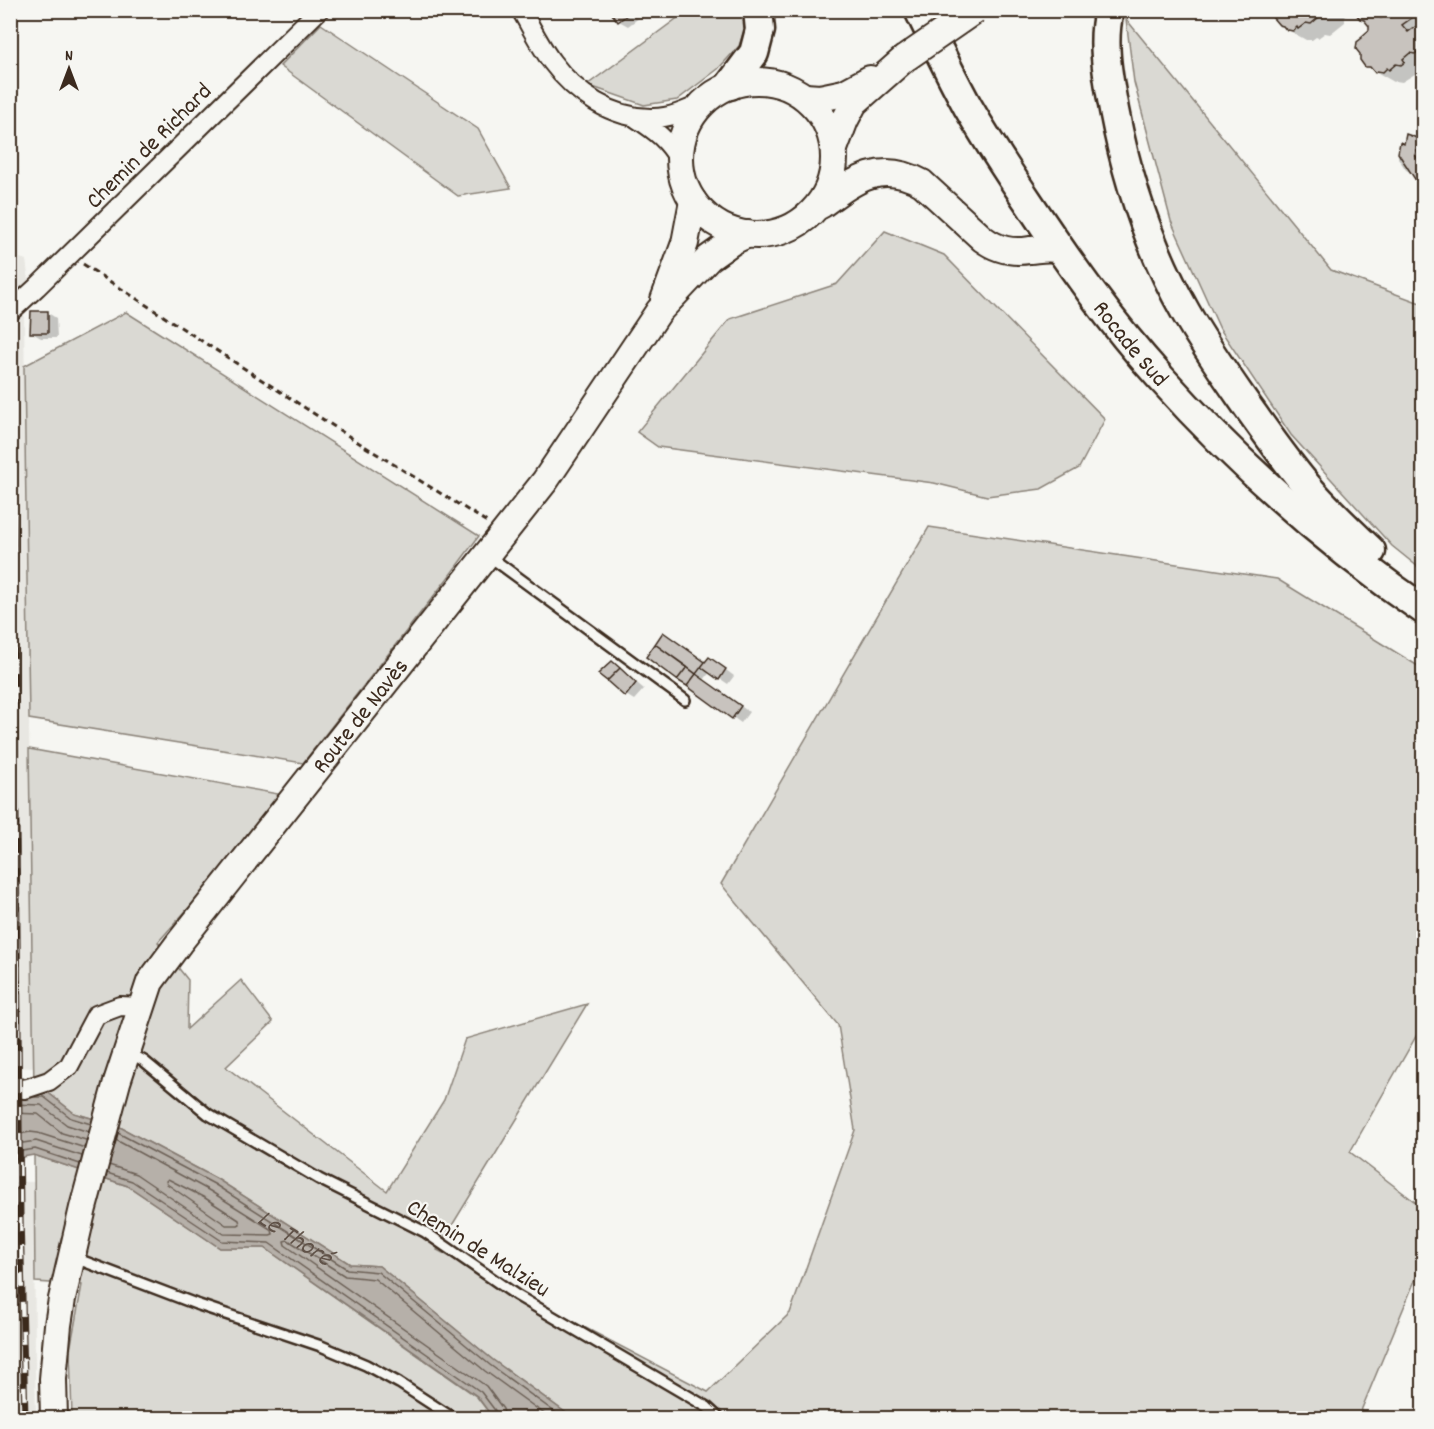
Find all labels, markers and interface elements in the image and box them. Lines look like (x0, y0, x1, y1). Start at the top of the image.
north arrow (39, 39, 99, 99)
text: N (65, 45, 73, 68)
street label: Chemin de Richard (79, 76, 221, 218)
street label: Rocade Sud (1083, 295, 1175, 396)
street label: Route de Navès (305, 652, 418, 782)
street label: Chemin de Malzieu (399, 1192, 556, 1307)
water label: Le Thoré (249, 1201, 341, 1279)

